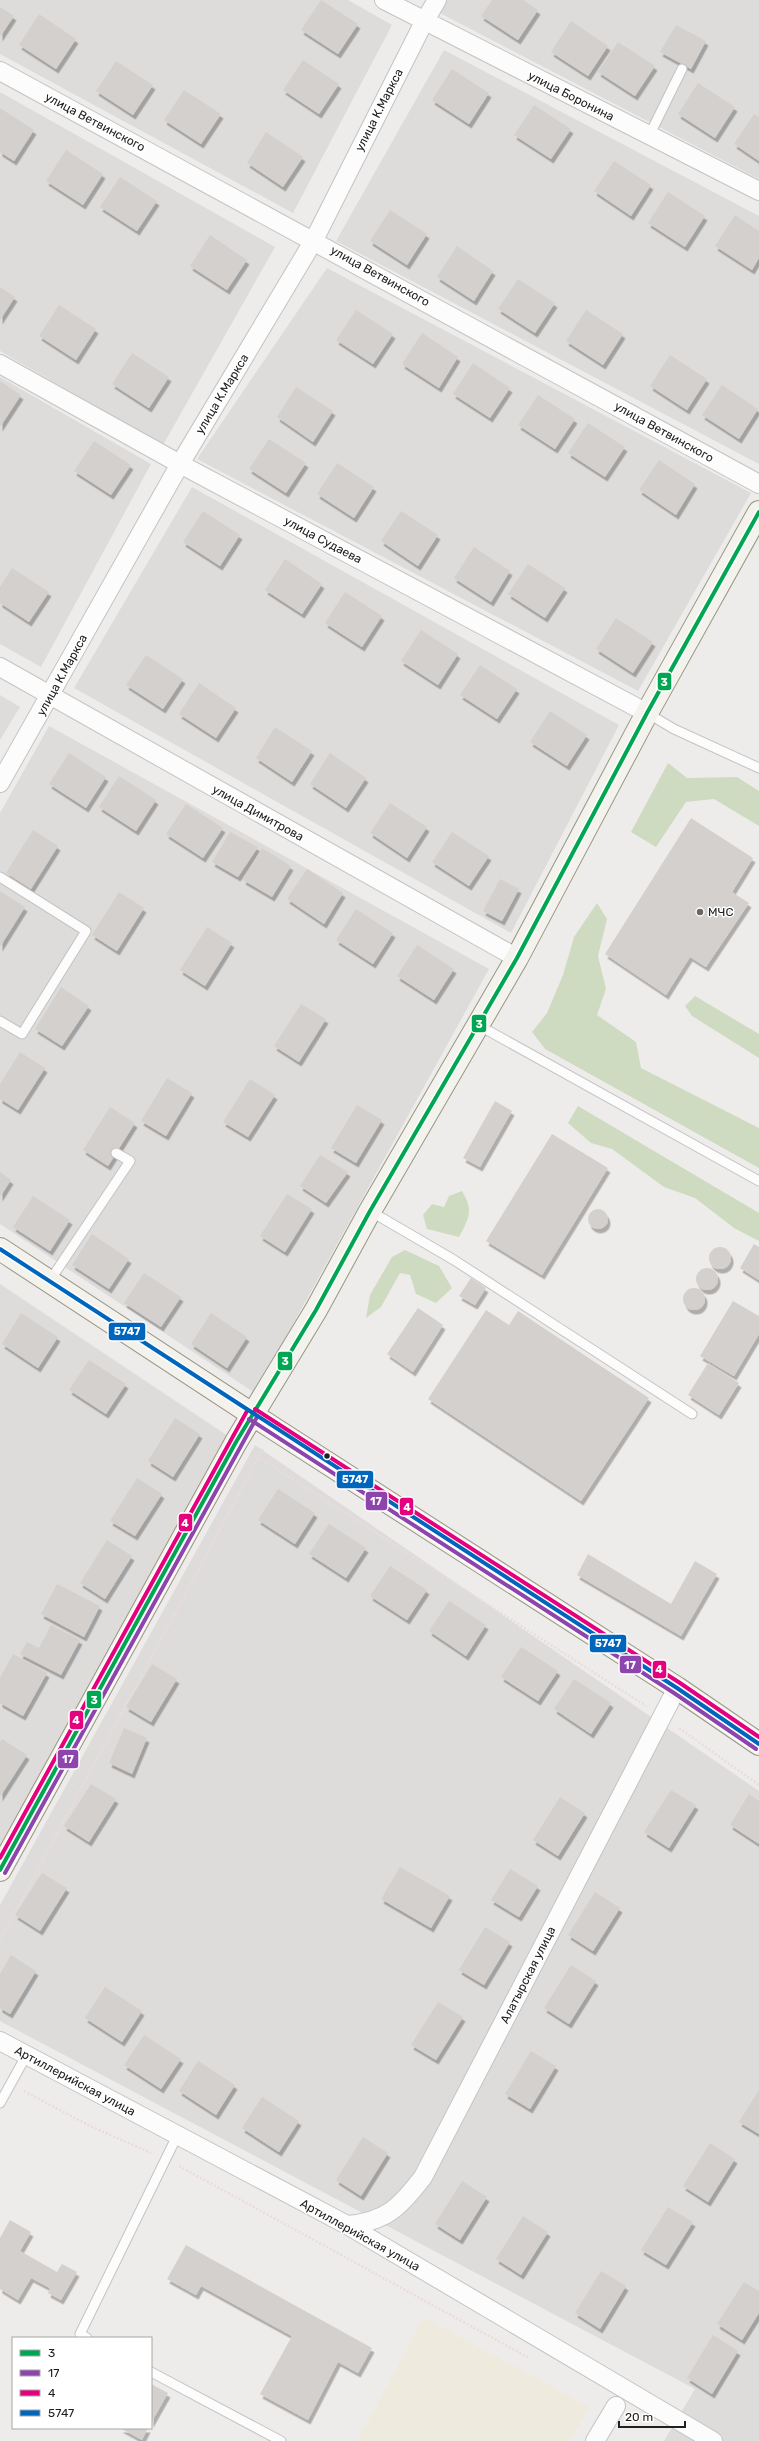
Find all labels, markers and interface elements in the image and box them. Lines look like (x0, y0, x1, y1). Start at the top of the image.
street label: улица К.Маркса (352, 66, 406, 154)
street label: улица Боронина (526, 68, 616, 124)
street label: улица Ветвинского (43, 90, 147, 154)
street label: улица Ветвинского (328, 243, 432, 309)
street label: улица К.Маркса (193, 351, 251, 437)
street label: улица Ветвинского (612, 399, 716, 465)
street label: улица Судаева (282, 514, 364, 566)
street label: улица К.Маркса (34, 632, 90, 718)
line badge: 3 (657, 672, 672, 691)
text: 3 (660, 676, 668, 689)
street label: улица Димитрова (210, 782, 306, 844)
place label: МЧС (708, 905, 733, 919)
marker: МЧС (695, 907, 705, 917)
line badge: 3 (471, 1014, 487, 1033)
text: 3 (475, 1018, 483, 1031)
line badge: 5747 (108, 1322, 146, 1341)
text: 5747 (114, 1325, 141, 1338)
line badge: 3 (277, 1351, 293, 1371)
text: 3 (281, 1355, 289, 1368)
unlabelled marker (322, 1451, 332, 1461)
line badge: 5747 (336, 1470, 374, 1489)
text: 5747 (342, 1473, 369, 1486)
line badge: 17 (365, 1491, 388, 1511)
text: 17 (370, 1495, 383, 1508)
line badge: 4 (399, 1497, 414, 1516)
text: 4 (403, 1501, 411, 1514)
line badge: 4 (178, 1513, 193, 1532)
text: 4 (181, 1517, 189, 1530)
line badge: 5747 (589, 1634, 627, 1653)
text: 5747 (595, 1637, 622, 1650)
line badge: 17 (619, 1655, 642, 1674)
text: 17 (624, 1659, 637, 1672)
line badge: 4 (652, 1660, 667, 1679)
text: 4 (655, 1663, 663, 1676)
line badge: 3 (86, 1690, 102, 1709)
text: 3 (90, 1694, 98, 1707)
line badge: 4 (69, 1710, 84, 1730)
text: 4 (72, 1714, 80, 1727)
line badge: 17 (57, 1749, 79, 1769)
text: 17 (62, 1753, 75, 1766)
street label: Алатырская улица (497, 1924, 559, 2026)
street label: Артиллерийская улица (12, 2043, 138, 2119)
street label: Артиллерийская улица (298, 2196, 422, 2274)
legend (12, 2337, 152, 2429)
text: 3 (48, 2346, 55, 2360)
text: 17 (48, 2366, 59, 2380)
text: 4 (48, 2386, 56, 2400)
scale bar (619, 2403, 685, 2429)
text: 5747 (48, 2406, 74, 2420)
text: 20 m (625, 2410, 653, 2424)

